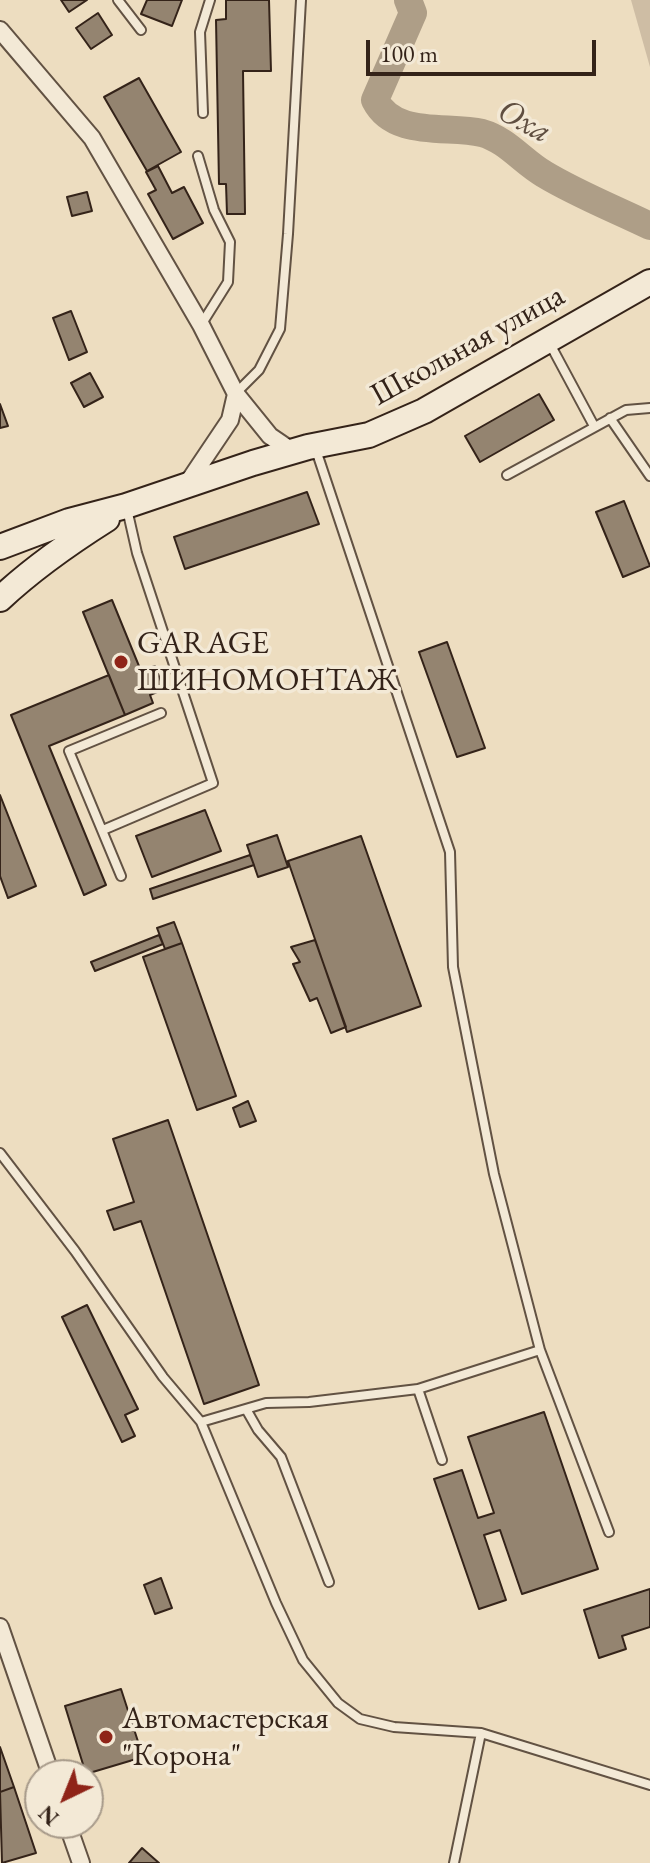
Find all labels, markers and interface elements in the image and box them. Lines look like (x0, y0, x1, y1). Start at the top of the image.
scale bar (370, 24, 600, 74)
text: 100 m (380, 38, 438, 69)
water label: Оха (490, 91, 558, 153)
street label: Школьная улица (364, 277, 572, 415)
place label: GARAGE ШИНОМОНТАЖ (137, 625, 398, 700)
marker: GARAGE ШИНОМОНТАЖ (112, 653, 130, 671)
place label: Автомастерская "Корона" (122, 1700, 329, 1775)
marker: Автомастерская "Корона" (97, 1728, 115, 1746)
north arrow (24, 1759, 104, 1839)
text: N (32, 1799, 65, 1832)

